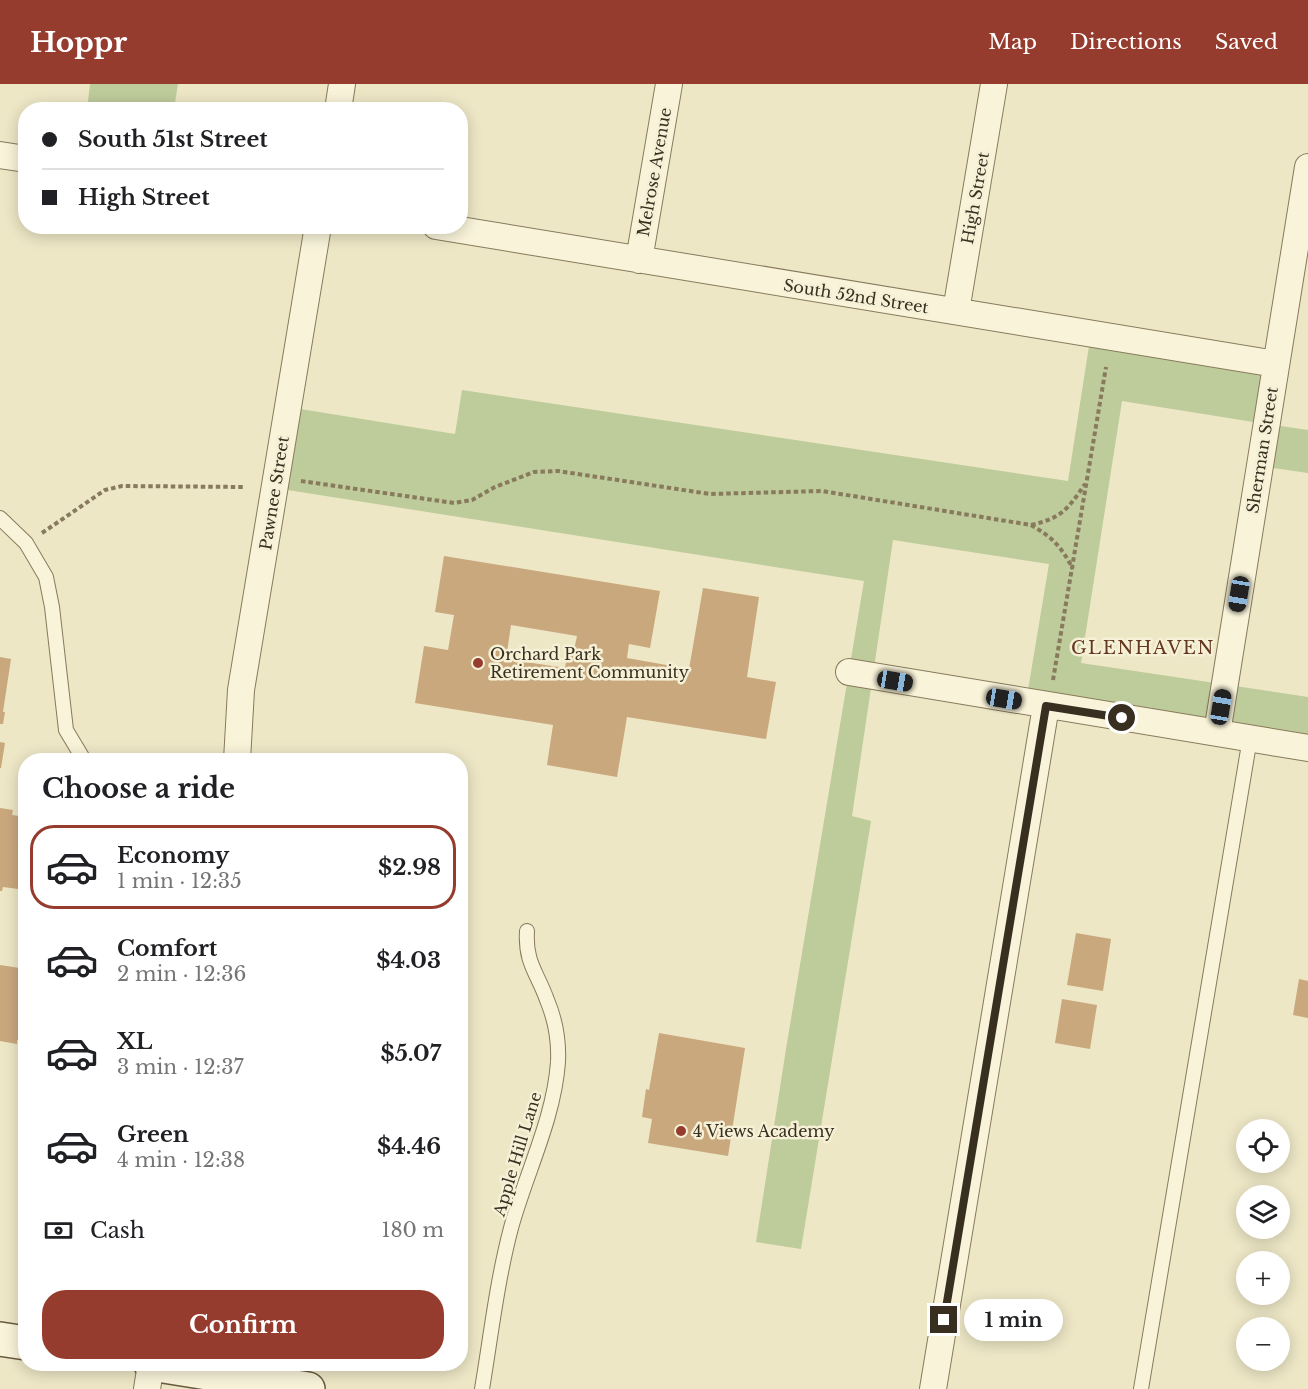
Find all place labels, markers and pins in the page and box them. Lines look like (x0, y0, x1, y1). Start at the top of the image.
place label: Orchard Park Retirement Community (490, 644, 690, 682)
marker: Orchard Park Retirement Community (471, 656, 485, 670)
place label: 4 Views Academy (693, 1121, 835, 1141)
marker: 4 Views Academy (674, 1124, 688, 1138)

